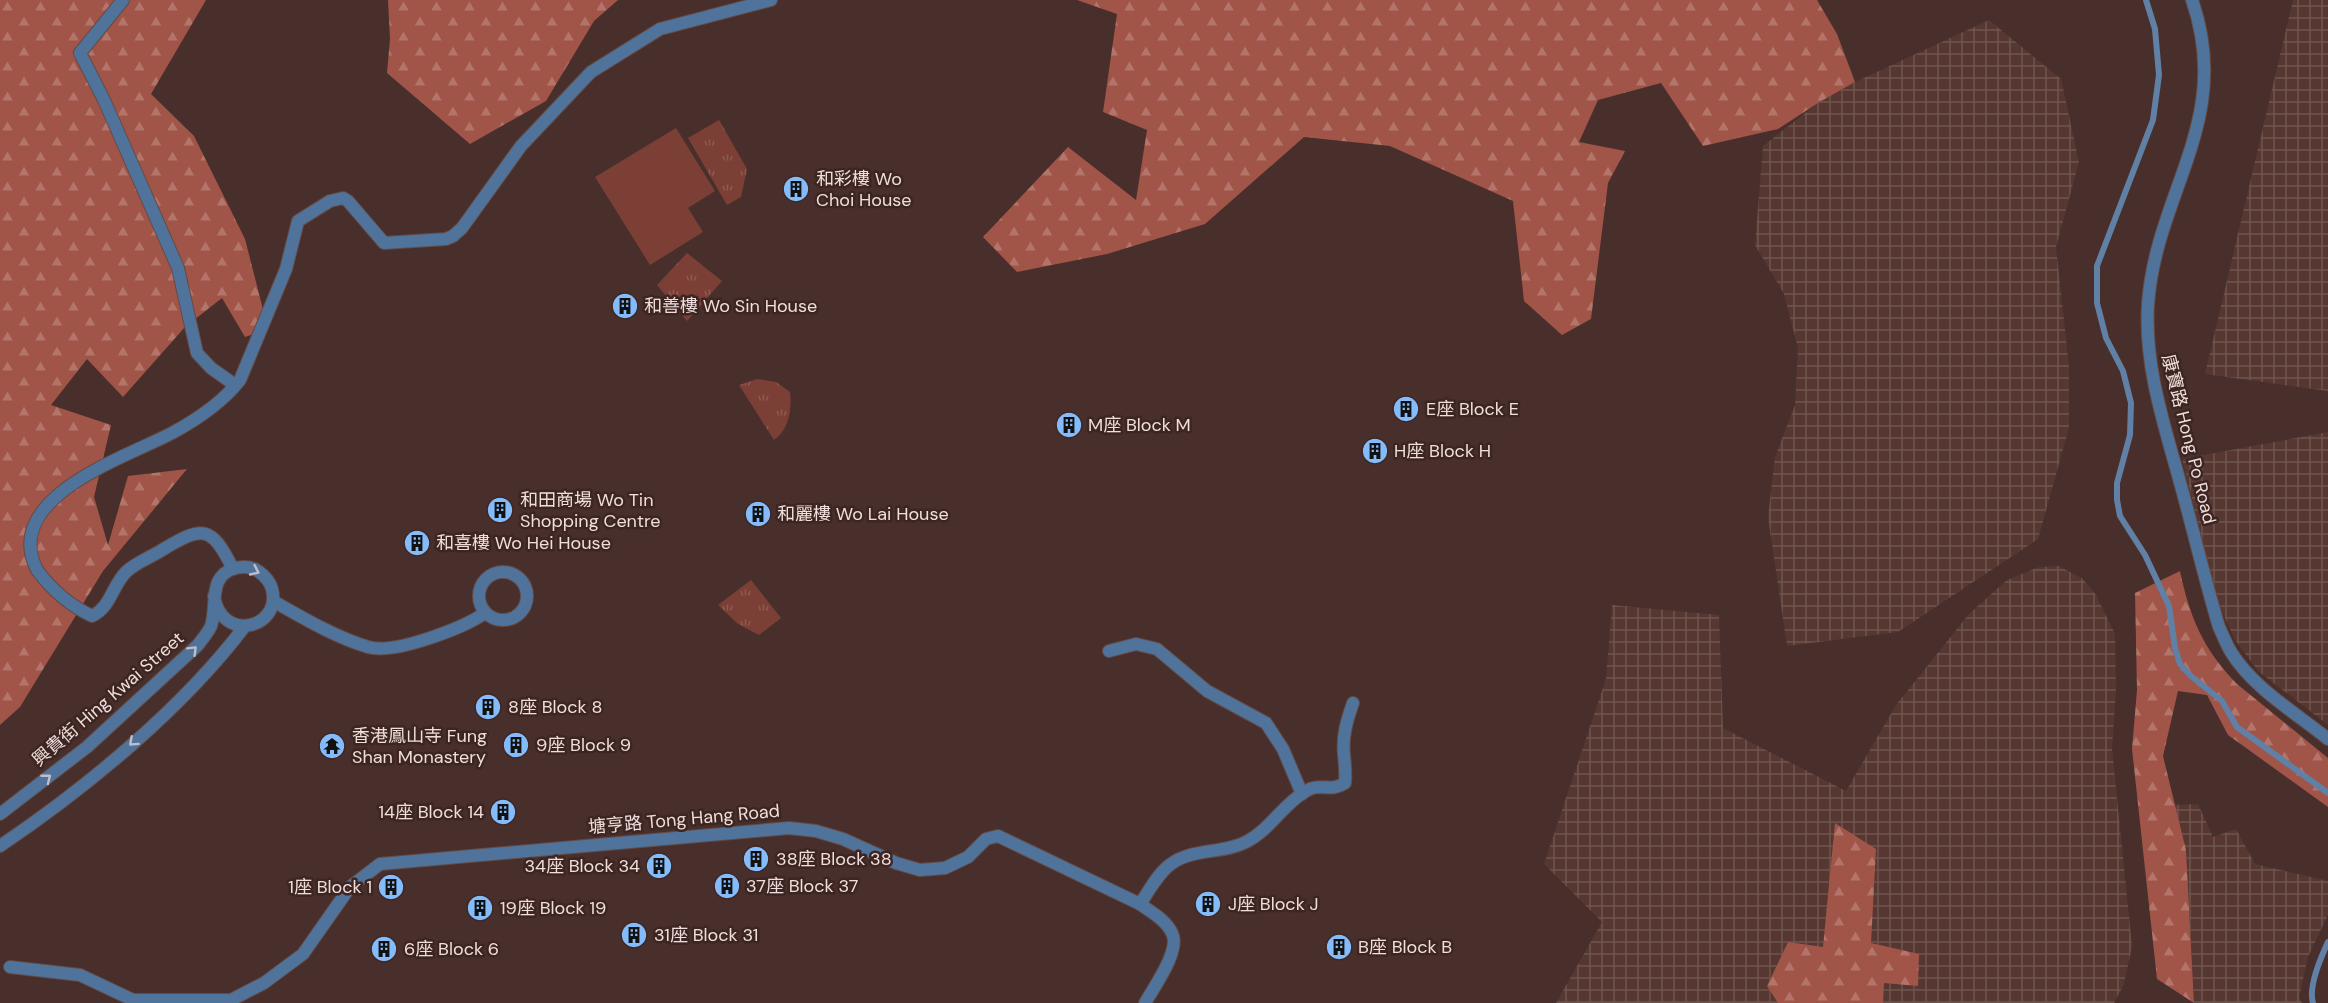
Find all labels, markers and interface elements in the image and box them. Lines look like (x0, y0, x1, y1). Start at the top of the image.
place label: 和彩樓 Wo Choi House (816, 167, 912, 212)
building icon: 和彩樓 Wo Choi House (781, 174, 811, 204)
building icon: 和善樓 Wo Sin House (610, 291, 640, 321)
place label: 和善樓 Wo Sin House (644, 294, 817, 318)
street label: 康寶路 Hong Po Road (2156, 352, 2222, 526)
building icon: E座 Block E (1391, 394, 1421, 424)
place label: E座 Block E (1426, 397, 1519, 421)
building icon: M座 Block M (1054, 410, 1084, 440)
place label: M座 Block M (1088, 413, 1191, 437)
building icon: H座 Block H (1360, 436, 1390, 466)
place label: H座 Block H (1394, 439, 1491, 463)
place label: 和田商場 Wo Tin Shopping Centre (520, 488, 661, 533)
building icon: 和田商場 Wo Tin Shopping Centre (485, 495, 515, 525)
building icon: 和麗樓 Wo Lai House (743, 499, 773, 529)
place label: 和麗樓 Wo Lai House (777, 502, 949, 526)
building icon: 和喜樓 Wo Hei House (402, 528, 432, 558)
place label: 和喜樓 Wo Hei House (436, 531, 611, 555)
one-way arrow (248, 564, 259, 576)
street label: 興貴街 Hing Kwai Street (27, 626, 189, 772)
one-way arrow (186, 646, 197, 656)
building icon: 8座 Block 8 (473, 692, 503, 722)
place label: 8座 Block 8 (508, 695, 602, 719)
place label: 香港鳳山寺 Fung Shan Monastery (352, 724, 487, 769)
building icon: 9座 Block 9 (501, 730, 531, 760)
temple icon: 香港鳳山寺 Fung Shan Monastery (317, 731, 347, 761)
place label: 9座 Block 9 (536, 733, 631, 757)
one-way arrow (129, 735, 139, 746)
one-way arrow (40, 775, 51, 786)
building icon: 14座 Block 14 (488, 797, 518, 827)
street label: 塘亨路 Tong Hang Road (587, 799, 781, 839)
place label: 14座 Block 14 (378, 800, 484, 824)
building icon: 38座 Block 38 (741, 844, 771, 874)
place label: 38座 Block 38 (776, 847, 892, 871)
building icon: 34座 Block 34 (644, 851, 674, 881)
place label: 34座 Block 34 (524, 854, 640, 878)
building icon: 37座 Block 37 (712, 871, 742, 901)
building icon: 1座 Block 1 (376, 872, 406, 902)
place label: 37座 Block 37 (746, 874, 858, 898)
place label: 1座 Block 1 (288, 875, 372, 899)
building icon: J座 Block J (1193, 889, 1223, 919)
place label: J座 Block J (1228, 892, 1319, 916)
building icon: 19座 Block 19 (465, 893, 495, 923)
place label: 19座 Block 19 (500, 896, 606, 920)
building icon: 31座 Block 31 (619, 920, 649, 950)
place label: 31座 Block 31 (654, 923, 758, 947)
building icon: B座 Block B (1324, 932, 1354, 962)
building icon: 6座 Block 6 (369, 934, 399, 964)
place label: B座 Block B (1358, 935, 1452, 959)
place label: 6座 Block 6 (404, 937, 499, 961)

